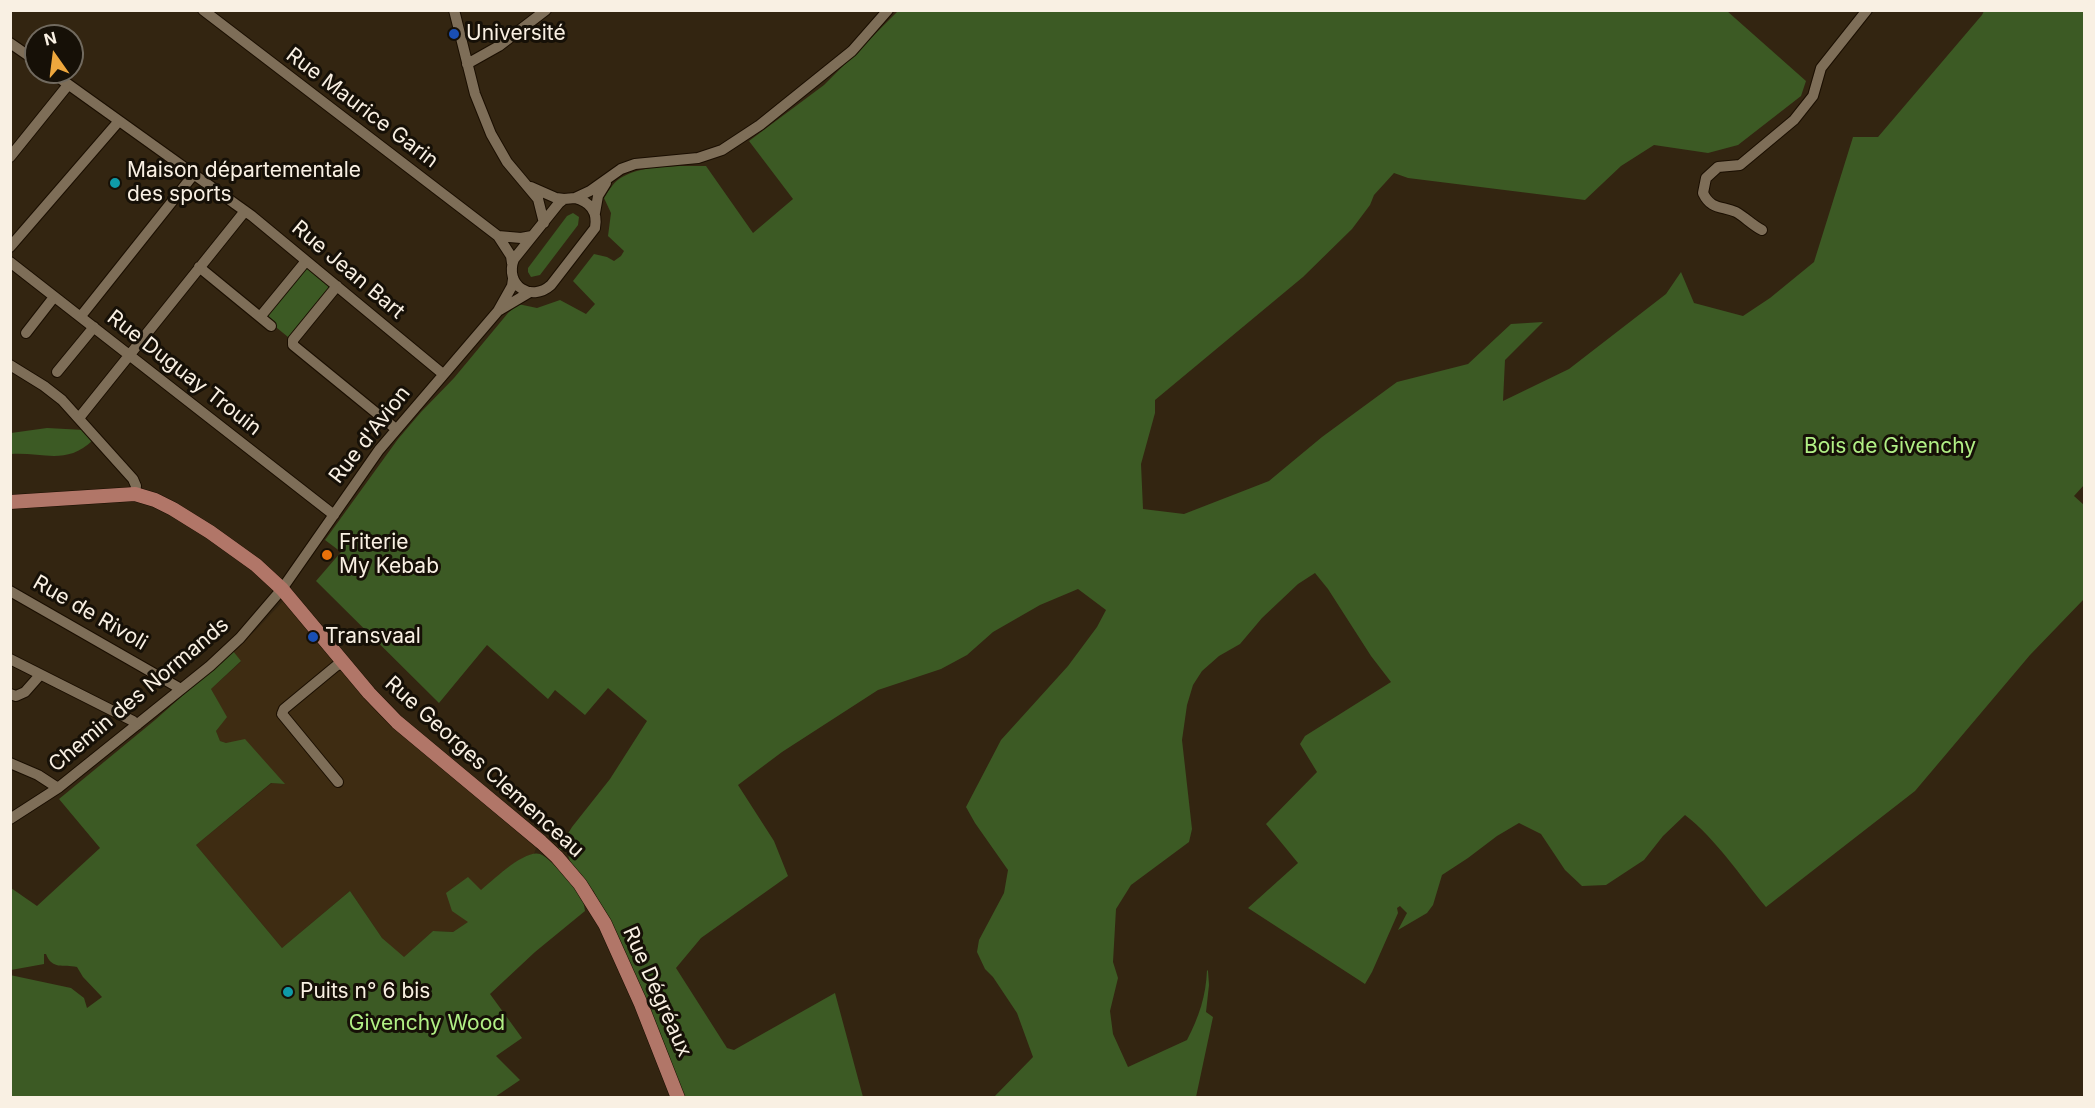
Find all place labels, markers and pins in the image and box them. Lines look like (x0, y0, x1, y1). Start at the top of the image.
place label: Université (466, 21, 566, 47)
marker: Université (447, 27, 461, 41)
place label: Maison départementale des sports (127, 158, 361, 208)
marker: Maison départementale des sports (108, 176, 122, 190)
place label: Friterie My Kebab (339, 530, 439, 580)
marker: Friterie My Kebab (320, 548, 334, 562)
place label: Transvaal (325, 624, 421, 650)
marker: Transvaal (306, 630, 320, 644)
place label: Puits n° 6 bis (300, 979, 430, 1005)
marker: Puits n° 6 bis (281, 985, 295, 999)

